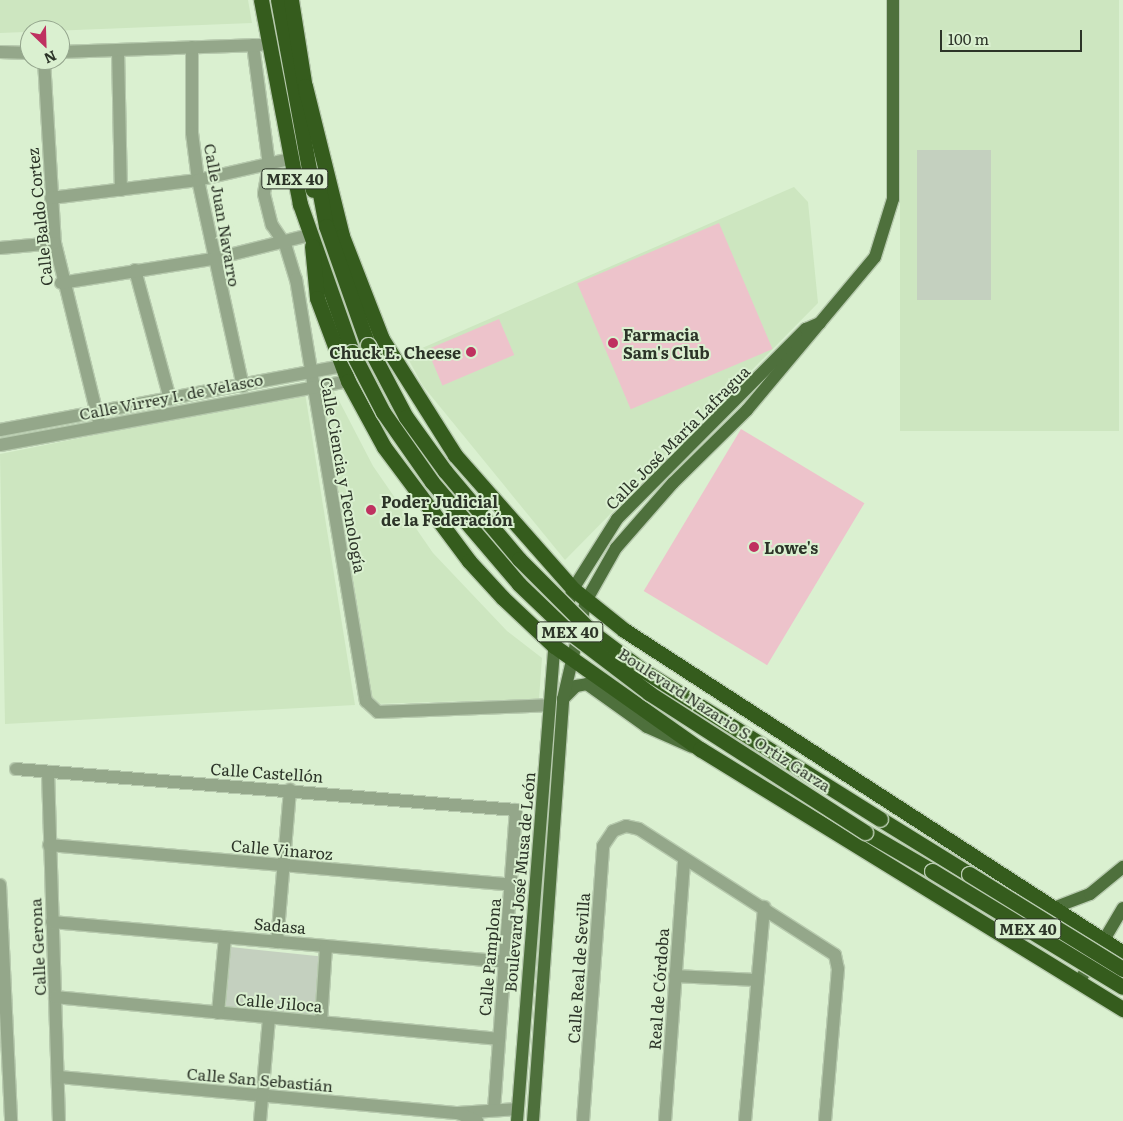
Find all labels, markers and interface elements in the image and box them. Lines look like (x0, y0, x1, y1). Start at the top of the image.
north arrow (20, 20, 70, 70)
scale bar (943, 20, 1086, 52)
text: 100 m (948, 27, 989, 50)
text: N (41, 46, 60, 69)
street label: Calle Juan Navarro (201, 142, 245, 288)
street label: Calle Baldo Cortez (22, 147, 56, 287)
road number: MEX 40 (261, 166, 329, 192)
place label: Farmacia Sam's Club (623, 324, 710, 362)
marker: Farmacia Sam's Club (607, 337, 619, 349)
place label: Chuck E. Cheese (329, 342, 461, 362)
marker: Chuck E. Cheese (465, 346, 477, 358)
street label: Calle José María Lafragua (601, 361, 753, 513)
street label: Calle Virrey I. de Velasco (77, 369, 265, 423)
street label: Calle Ciencia y Tecnología (317, 376, 371, 574)
place label: Poder Judicial de la Federación (381, 491, 513, 529)
marker: Poder Judicial de la Federación (365, 504, 377, 516)
place label: Lowe's (764, 537, 818, 557)
marker: Lowe's (748, 541, 760, 553)
road number: MEX 40 (536, 620, 604, 644)
street label: Boulevard Nazario S. Ortiz Garza (615, 643, 835, 795)
street label: Calle Castellón (210, 758, 324, 786)
street label: Boulevard José Musa de León (500, 771, 538, 993)
street label: Calle Vinaroz (230, 835, 334, 863)
street label: Calle Real de Sevilla (563, 892, 593, 1044)
street label: Calle Pamplona (474, 897, 504, 1017)
street label: Calle Gerona (25, 898, 49, 996)
street label: Sadasa (253, 913, 307, 937)
road number: MEX 40 (994, 916, 1062, 942)
street label: Real de Córdoba (644, 927, 672, 1051)
street label: Calle Jiloca (235, 989, 323, 1015)
street label: Calle San Sebastián (186, 1063, 334, 1095)

